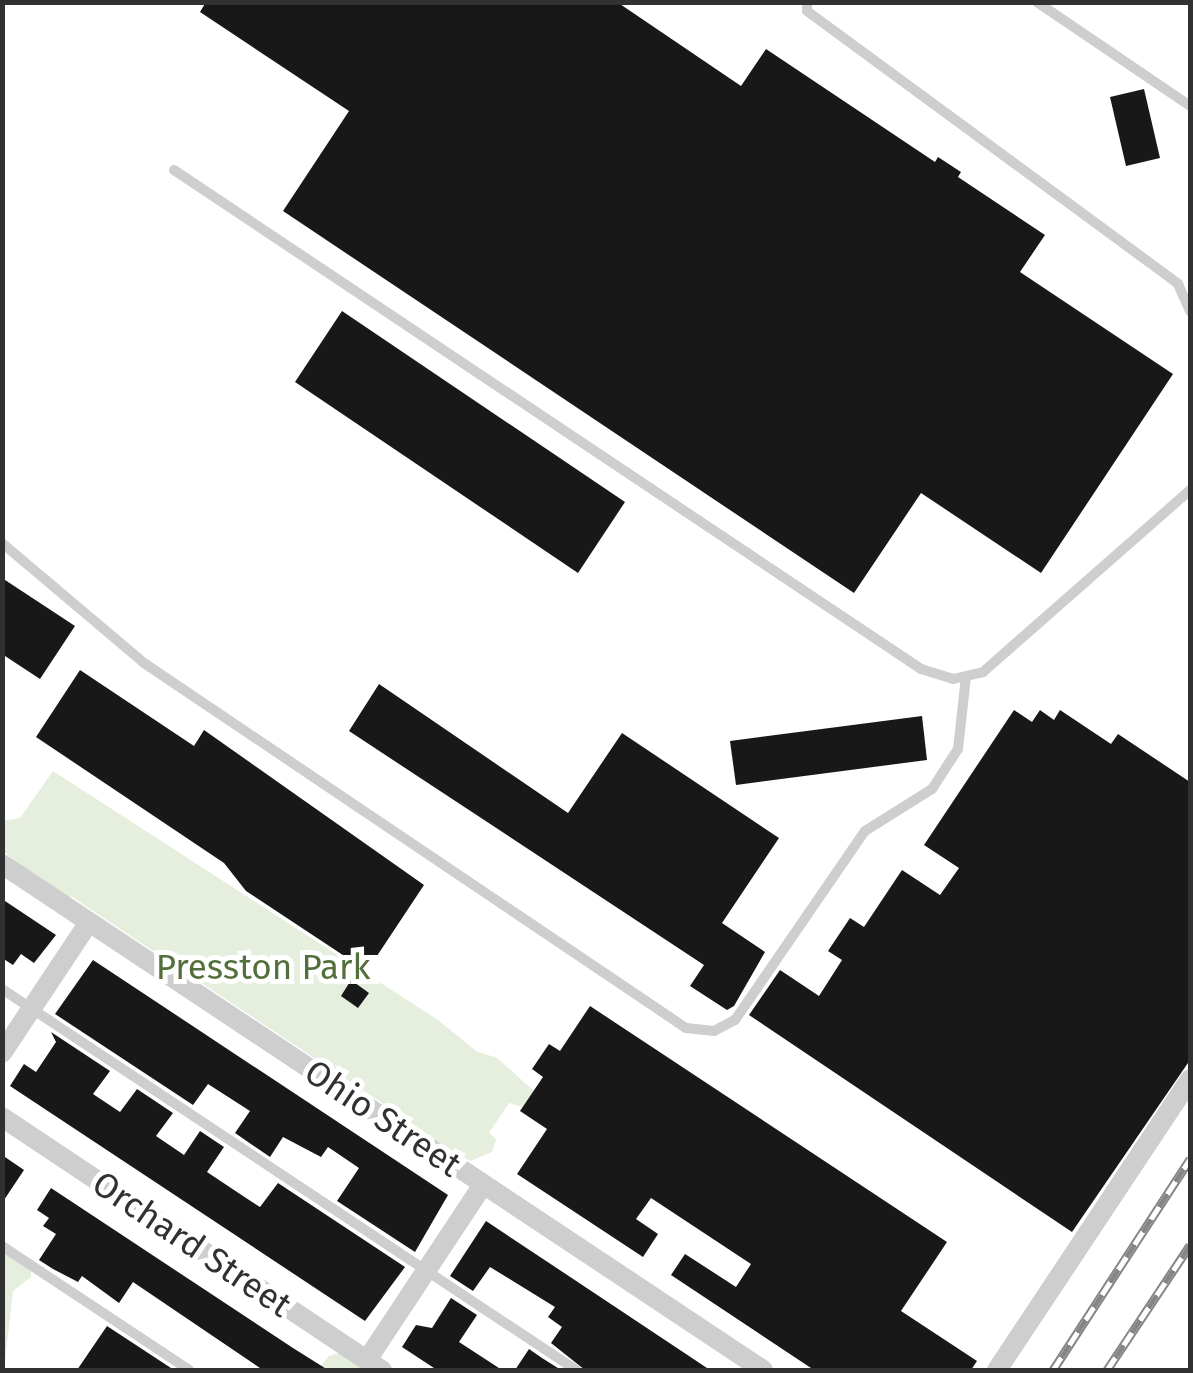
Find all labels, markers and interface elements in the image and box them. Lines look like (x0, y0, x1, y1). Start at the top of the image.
park label: Presston Park (156, 946, 370, 988)
street label: Ohio Street (297, 1050, 469, 1186)
street label: Orchard Street (85, 1162, 299, 1326)

